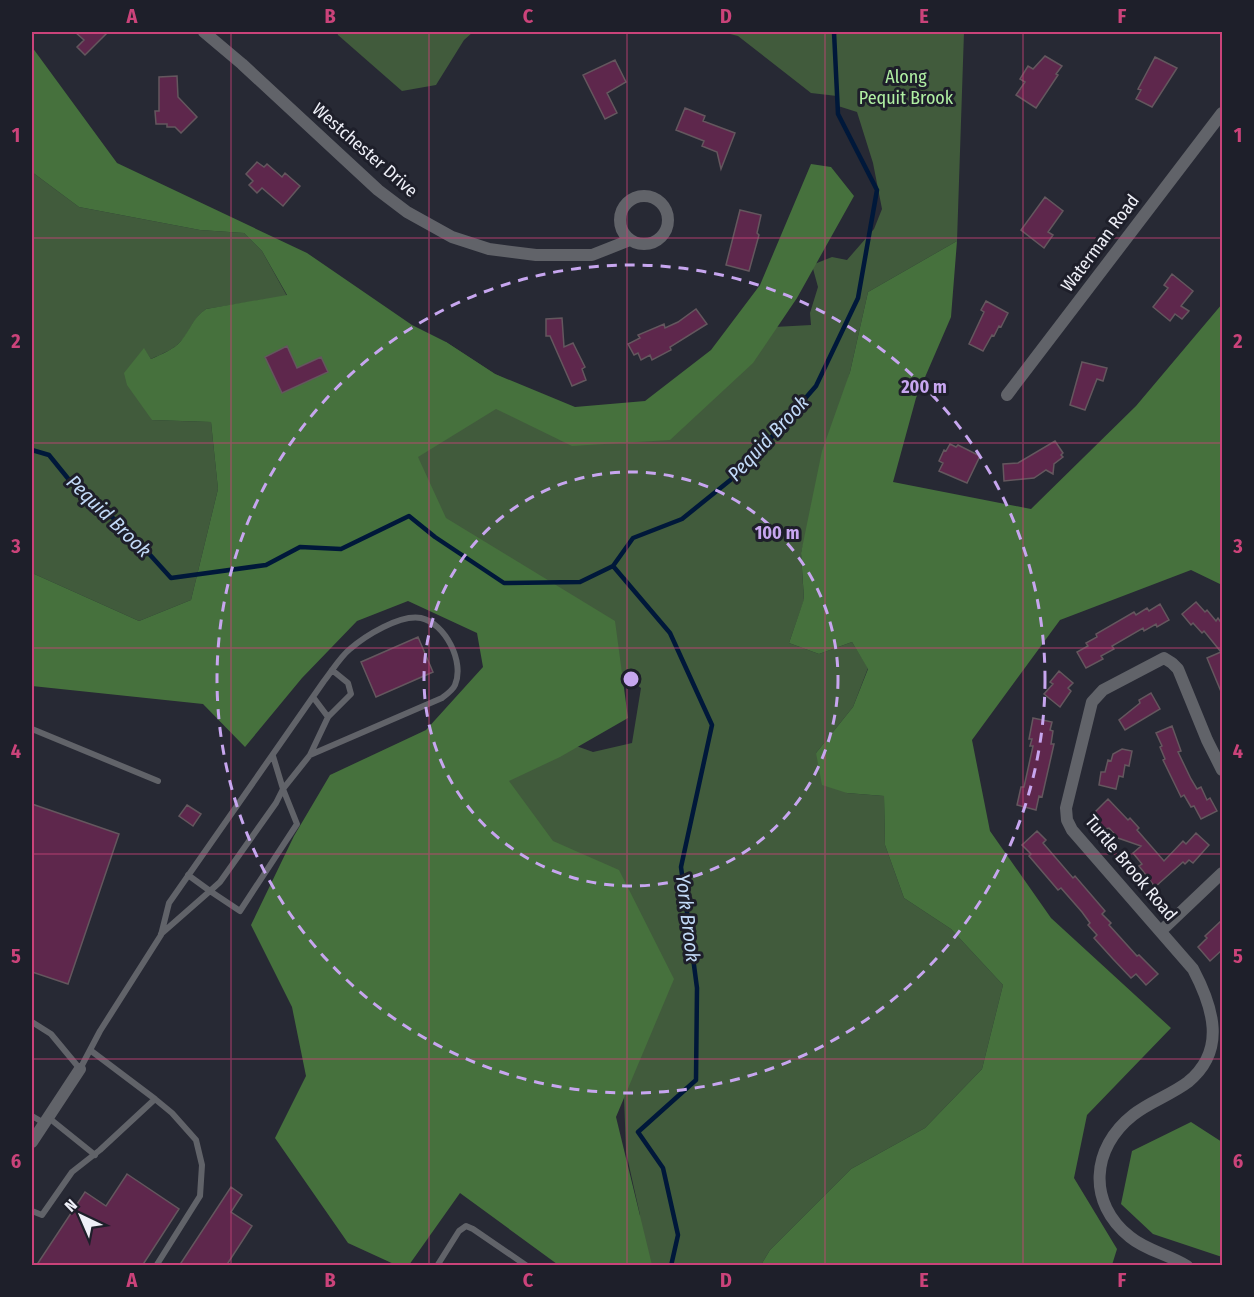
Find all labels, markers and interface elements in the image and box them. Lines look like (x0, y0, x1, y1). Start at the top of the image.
text: A (126, 4, 139, 28)
text: B (324, 4, 336, 28)
text: C (523, 4, 534, 28)
text: D (720, 4, 732, 28)
text: E (919, 4, 929, 28)
text: F (1118, 4, 1127, 28)
park label: Along Pequit Brook (859, 66, 954, 109)
street label: Westchester Drive (308, 98, 422, 202)
text: 1 (12, 123, 20, 147)
text: 1 (1234, 123, 1242, 147)
street label: Waterman Road (1056, 190, 1144, 296)
text: 2 (10, 329, 21, 353)
text: 2 (1232, 329, 1243, 353)
text: 200 m (900, 376, 947, 398)
water label: Pequid Brook (722, 390, 814, 486)
water label: Pequid Brook (62, 470, 156, 562)
text: 100 m (755, 522, 799, 544)
text: 3 (10, 534, 21, 558)
text: 3 (1232, 534, 1243, 558)
centre of rings (621, 669, 641, 689)
text: 4 (11, 739, 21, 763)
text: 4 (1233, 739, 1243, 763)
street label: Turtle Brook Road (1080, 811, 1182, 925)
water label: York Brook (671, 872, 705, 964)
text: 5 (11, 944, 21, 968)
text: 5 (1233, 944, 1243, 968)
text: 6 (11, 1149, 21, 1173)
text: 6 (1233, 1149, 1243, 1173)
north arrow (51, 1186, 111, 1246)
text: N (61, 1195, 81, 1216)
text: A (126, 1268, 139, 1292)
text: B (324, 1268, 336, 1292)
text: C (523, 1268, 534, 1292)
text: D (720, 1268, 732, 1292)
text: E (919, 1268, 929, 1292)
text: F (1118, 1268, 1127, 1292)

